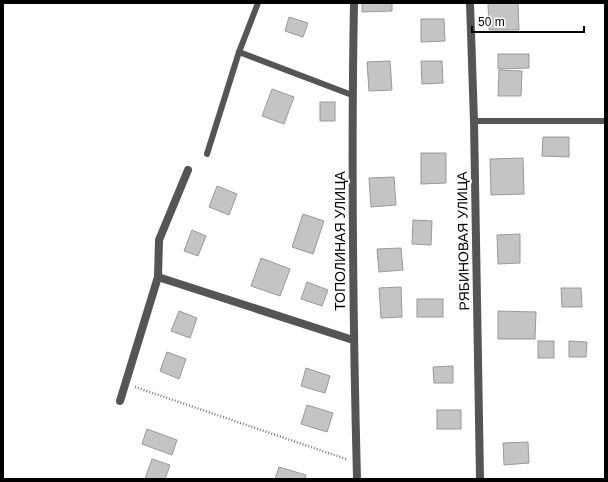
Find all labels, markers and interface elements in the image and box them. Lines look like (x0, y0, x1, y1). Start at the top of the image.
scale bar (472, 8, 584, 34)
text: 50 m (478, 15, 505, 29)
street label: ТОПОЛИНАЯ УЛИЦА (332, 171, 348, 311)
street label: РЯБИНОВАЯ УЛИЦА (454, 171, 472, 311)

